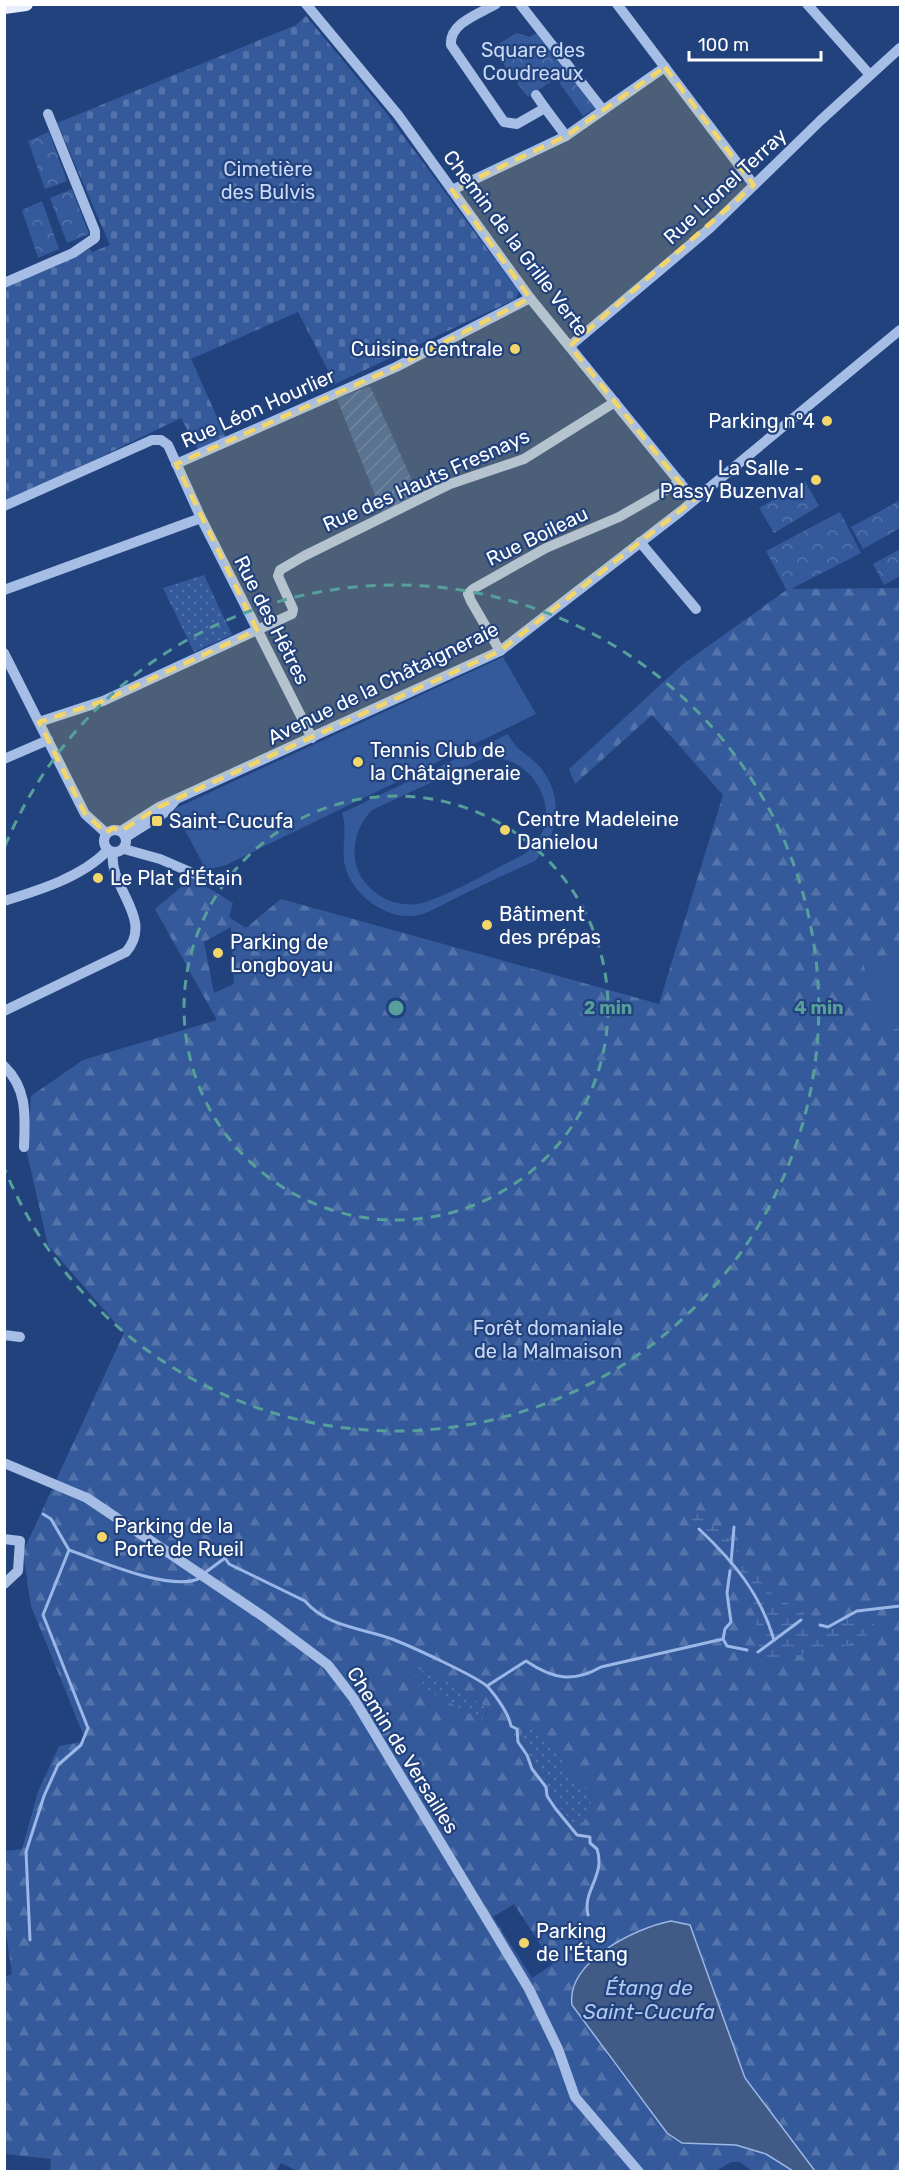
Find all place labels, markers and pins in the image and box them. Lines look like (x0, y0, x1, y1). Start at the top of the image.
place label: Cuisine Centrale (351, 337, 503, 361)
marker: Cuisine Centrale (508, 342, 522, 356)
place label: Parking n°4 (708, 409, 815, 433)
marker: Parking n°4 (820, 414, 834, 428)
place label: La Salle - Passy Buzenval (660, 456, 804, 503)
marker: La Salle - Passy Buzenval (809, 473, 823, 487)
place label: Tennis Club de la Châtaigneraie (370, 738, 521, 785)
marker: Tennis Club de la Châtaigneraie (351, 755, 365, 769)
place label: Centre Madeleine Danielou (517, 807, 679, 854)
place label: Saint-Cucufa (169, 809, 294, 833)
marker: Saint-Cucufa (150, 814, 164, 828)
marker: Centre Madeleine Danielou (498, 823, 512, 837)
place label: Le Plat d'Étain (110, 866, 243, 890)
marker: Le Plat d'Étain (91, 871, 105, 885)
place label: Bâtiment des prépas (499, 902, 601, 949)
marker: Bâtiment des prépas (480, 918, 494, 932)
place label: Parking de Longboyau (230, 930, 333, 977)
marker: Parking de Longboyau (211, 946, 225, 960)
centre of rings (386, 998, 406, 1018)
place label: Parking de la Porte de Rueil (114, 1514, 244, 1561)
marker: Parking de la Porte de Rueil (95, 1530, 109, 1544)
place label: Parking de l'Étang (536, 1919, 628, 1966)
marker: Parking de l'Étang (517, 1936, 531, 1950)

